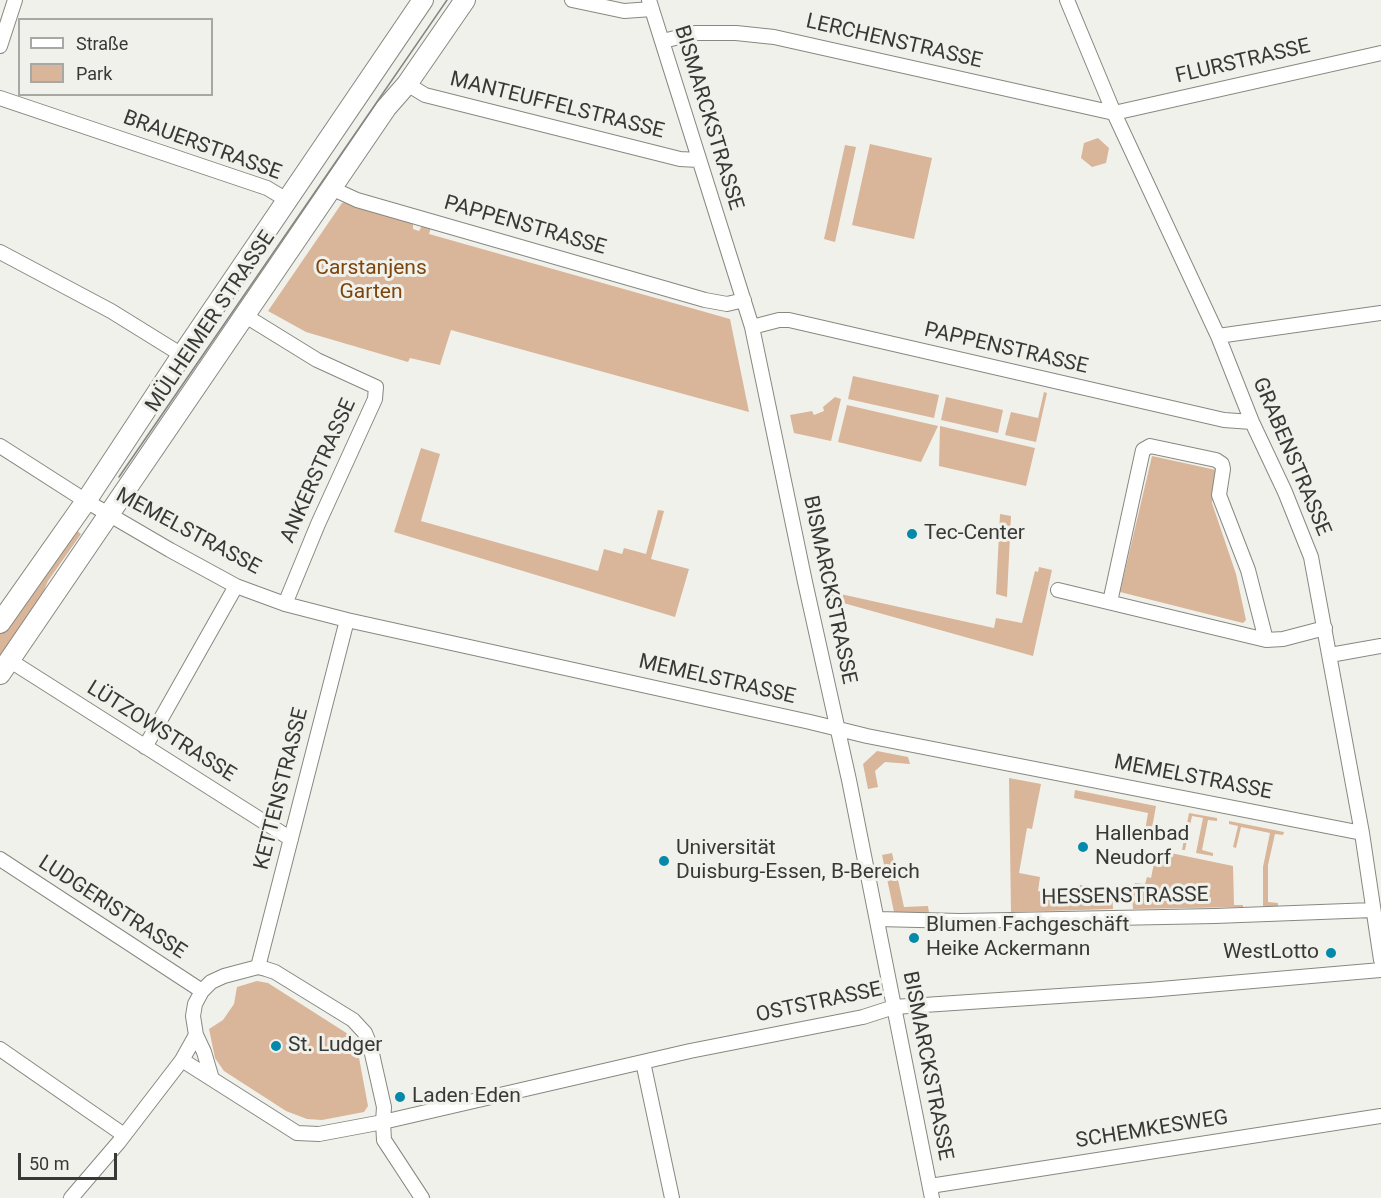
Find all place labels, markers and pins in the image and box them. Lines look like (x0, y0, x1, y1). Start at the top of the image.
place label: Tec-Center (924, 521, 1025, 547)
marker: Tec-Center (905, 527, 919, 541)
place label: Hallenbad Neudorf (1095, 822, 1189, 872)
place label: Universität Duisburg-Essen, B-Bereich (676, 836, 920, 886)
marker: Hallenbad Neudorf (1076, 840, 1090, 854)
marker: Universität Duisburg-Essen, B-Bereich (657, 854, 671, 868)
place label: Blumen Fachgeschäft Heike Ackermann (926, 913, 1129, 963)
marker: Blumen Fachgeschäft Heike Ackermann (907, 931, 921, 945)
place label: WestLotto (1223, 940, 1319, 966)
marker: WestLotto (1324, 946, 1338, 960)
place label: St. Ludger (288, 1033, 382, 1059)
marker: St. Ludger (269, 1039, 283, 1053)
place label: Laden Eden (412, 1084, 521, 1110)
marker: Laden Eden (393, 1090, 407, 1104)

